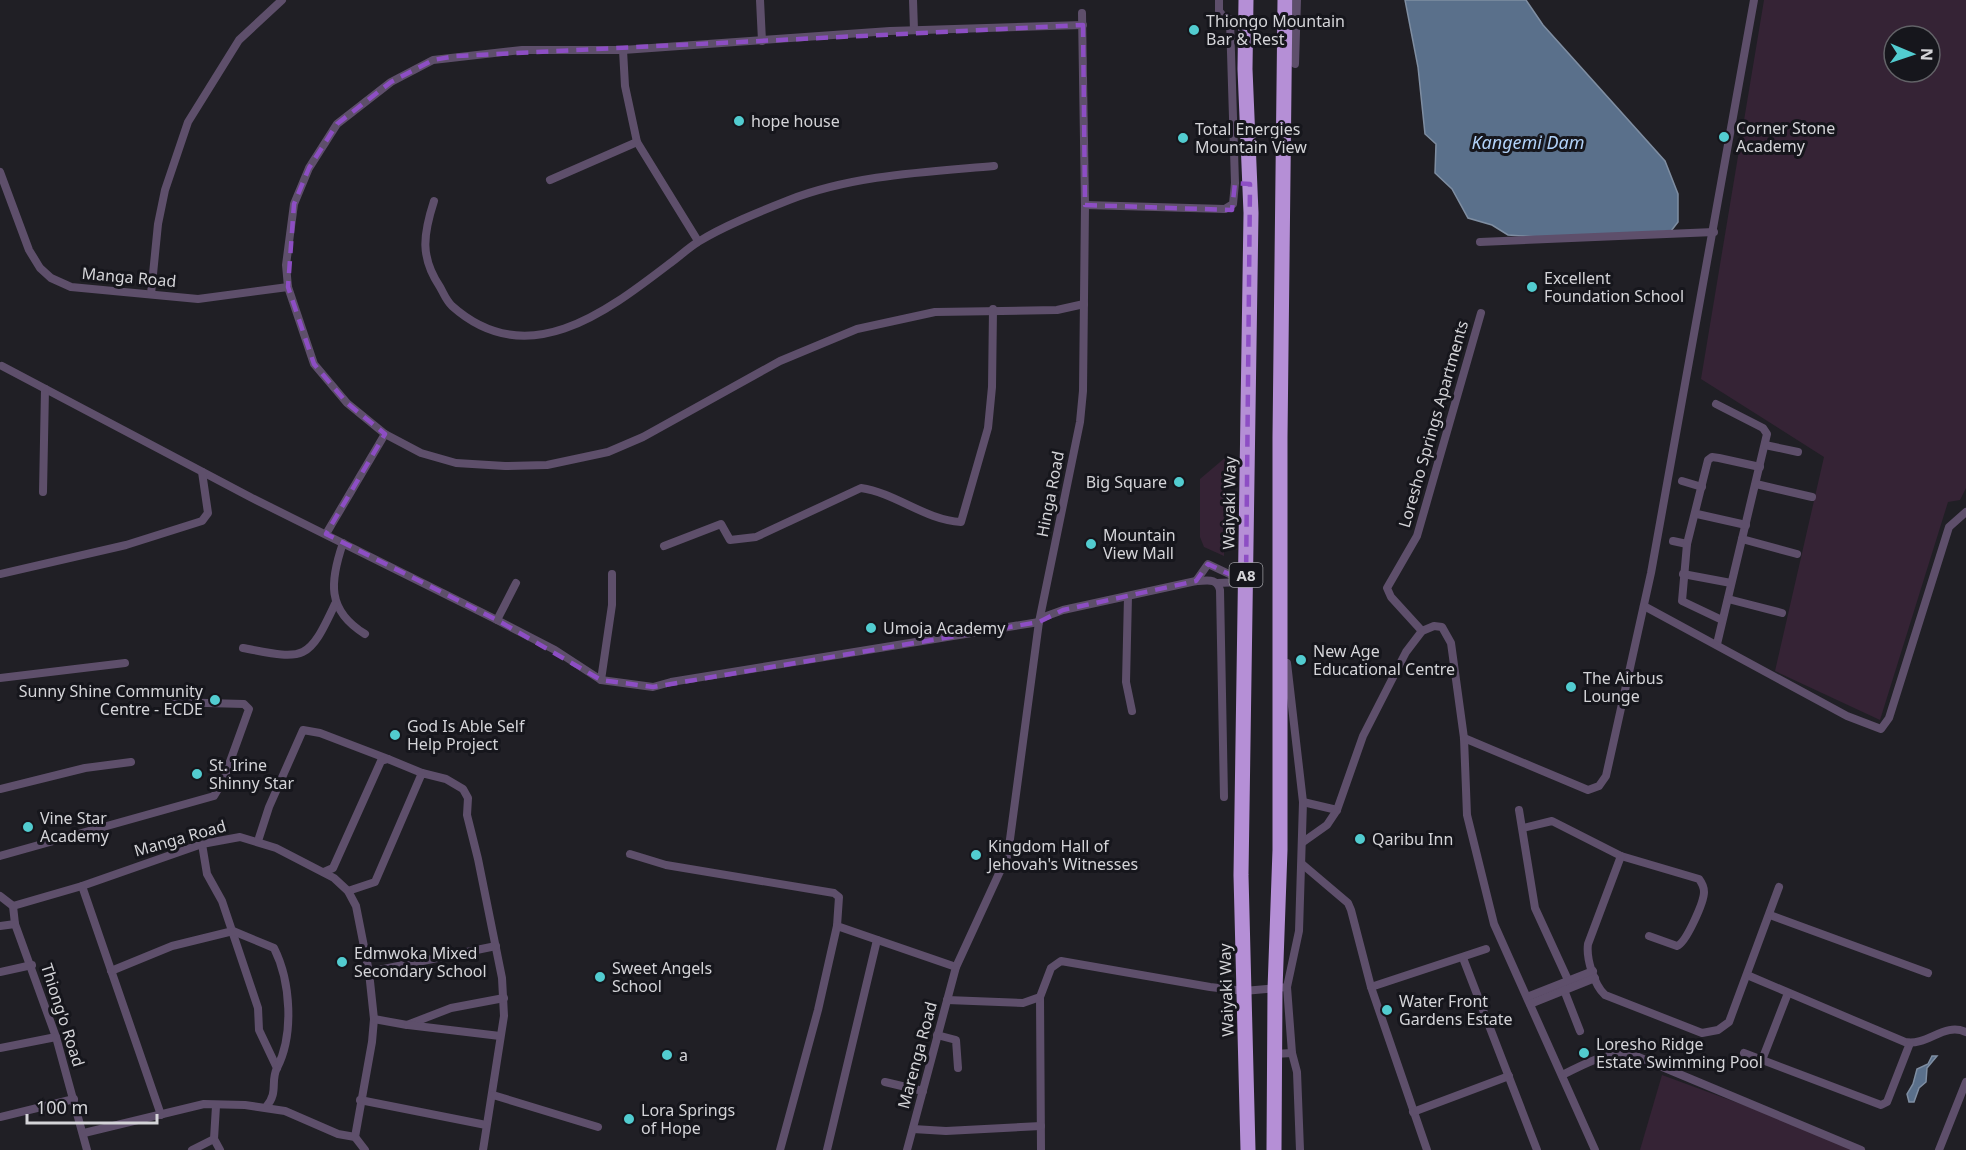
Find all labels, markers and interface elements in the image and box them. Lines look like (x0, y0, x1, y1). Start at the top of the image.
place label: Thiongo Mountain Bar & Rest (1206, 10, 1345, 50)
marker: Thiongo Mountain Bar & Rest (1187, 23, 1201, 37)
north arrow (1882, 24, 1942, 84)
text: N (1916, 48, 1938, 61)
place label: hope house (751, 110, 840, 132)
marker: hope house (732, 114, 746, 128)
place label: Corner Stone Academy (1736, 117, 1835, 157)
place label: Total Energies Mountain View (1195, 118, 1307, 158)
water label: Kangemi Dam (1471, 130, 1585, 154)
marker: Corner Stone Academy (1717, 130, 1731, 144)
marker: Total Energies Mountain View (1176, 131, 1190, 145)
street label: Manga Road (81, 262, 177, 292)
place label: Excellent Foundation School (1544, 267, 1684, 307)
marker: Excellent Foundation School (1525, 280, 1539, 294)
street label: Loresho Springs Apartments (1393, 318, 1473, 530)
street label: Hinga Road (1031, 449, 1069, 539)
street label: Waiyaki Way (1217, 455, 1241, 550)
place label: Big Square (1086, 471, 1167, 493)
marker: Big Square (1172, 475, 1186, 489)
place label: Mountain View Mall (1103, 524, 1176, 564)
marker: Mountain View Mall (1084, 537, 1098, 551)
road number: A8 (1230, 563, 1262, 587)
place label: Umoja Academy (883, 617, 1006, 639)
marker: Umoja Academy (864, 621, 878, 635)
place label: New Age Educational Centre (1313, 640, 1455, 680)
marker: New Age Educational Centre (1294, 653, 1308, 667)
place label: The Airbus Lounge (1583, 667, 1663, 707)
place label: Sunny Shine Community Centre - ECDE (19, 680, 204, 720)
marker: The Airbus Lounge (1564, 680, 1578, 694)
marker: Sunny Shine Community Centre - ECDE (208, 693, 222, 707)
place label: God Is Able Self Help Project (407, 715, 526, 755)
marker: God Is Able Self Help Project (388, 728, 402, 742)
place label: St. Irine Shinny Star (209, 754, 294, 794)
marker: St. Irine Shinny Star (190, 767, 204, 781)
place label: Vine Star Academy (40, 807, 110, 847)
street label: Manga Road (131, 814, 229, 862)
marker: Vine Star Academy (21, 820, 35, 834)
place label: Qaribu Inn (1372, 828, 1453, 850)
marker: Qaribu Inn (1353, 832, 1367, 846)
place label: Kingdom Hall of Jehovah's Witnesses (986, 835, 1138, 875)
marker: Kingdom Hall of Jehovah's Witnesses (969, 848, 983, 862)
place label: Edmwoka Mixed Secondary School (354, 942, 487, 982)
street label: Waiyaki Way (1213, 942, 1239, 1037)
marker: Edmwoka Mixed Secondary School (335, 955, 349, 969)
place label: Sweet Angels School (612, 957, 712, 997)
street label: Thiong'o Road (36, 961, 90, 1069)
marker: Sweet Angels School (593, 970, 607, 984)
place label: Water Front Gardens Estate (1399, 990, 1513, 1030)
street label: Marenga Road (892, 999, 942, 1111)
marker: Water Front Gardens Estate (1380, 1003, 1394, 1017)
place label: Loresho Ridge Estate Swimming Pool (1596, 1033, 1763, 1073)
place label: a (679, 1044, 688, 1066)
marker: Loresho Ridge Estate Swimming Pool (1577, 1046, 1591, 1060)
marker: a (660, 1048, 674, 1062)
scale bar (27, 1087, 158, 1125)
text: 100 m (36, 1095, 88, 1119)
place label: Lora Springs of Hope (641, 1099, 735, 1139)
marker: Lora Springs of Hope (622, 1112, 636, 1126)

